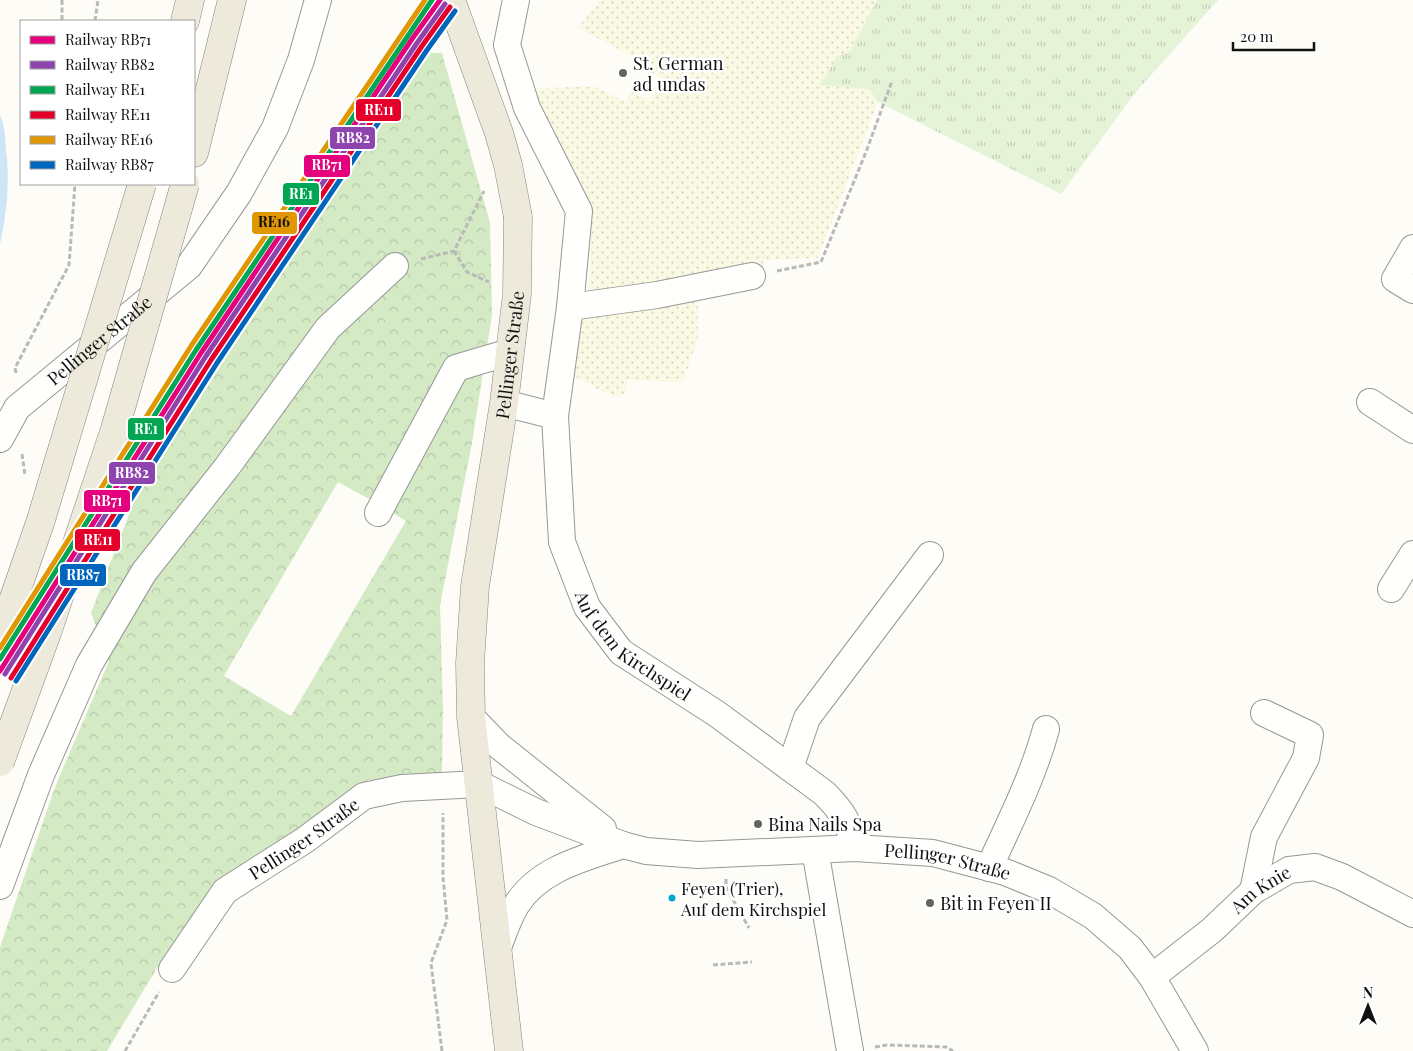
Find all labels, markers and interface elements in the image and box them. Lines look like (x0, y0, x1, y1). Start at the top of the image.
legend (20, 20, 195, 185)
scale bar (1233, 20, 1314, 52)
text: 20 m (1240, 26, 1274, 46)
text: Railway RB71 (65, 29, 152, 49)
place label: St. German ad undas (633, 51, 724, 96)
text: Railway RB82 (65, 54, 155, 74)
marker: St. German ad undas (617, 67, 629, 79)
text: Railway RE1 (65, 79, 145, 99)
line badge: RE11 (355, 98, 402, 122)
text: RE11 (364, 100, 394, 119)
text: Railway RE11 (65, 104, 151, 124)
line badge: RB82 (329, 126, 376, 150)
text: RB82 (336, 128, 370, 147)
text: Railway RE16 (65, 129, 153, 149)
text: Railway RB87 (65, 154, 154, 174)
line badge: RB71 (303, 154, 351, 178)
text: RB71 (312, 155, 342, 174)
line badge: RE1 (282, 182, 320, 206)
text: RE1 (289, 184, 313, 203)
line badge: RE16 (251, 211, 298, 235)
text: RE16 (258, 212, 290, 231)
street label: Pellinger Straße (42, 290, 157, 390)
street label: Pellinger Straße (490, 290, 529, 421)
line badge: RE1 (127, 417, 165, 441)
text: RE1 (134, 419, 158, 438)
line badge: RB82 (108, 461, 156, 485)
text: RB82 (115, 463, 149, 482)
line badge: RB71 (83, 489, 131, 513)
text: RB71 (92, 491, 122, 510)
line badge: RE11 (74, 528, 121, 552)
text: RE11 (83, 530, 113, 549)
line badge: RB87 (59, 563, 107, 587)
text: RB87 (66, 565, 100, 584)
street label: Auf dem Kirchspiel (570, 586, 696, 706)
street label: Pellinger Straße (244, 792, 364, 885)
place label: Bina Nails Spa (768, 812, 882, 836)
marker: Bina Nails Spa (752, 818, 764, 830)
street label: Pellinger Straße (883, 838, 1015, 885)
street label: Am Knie (1224, 860, 1295, 919)
place label: Feyen (Trier), Auf dem Kirchspiel (680, 877, 826, 920)
place label: Bit in Feyen II (940, 891, 1052, 915)
marker: Feyen (Trier), Auf dem Kirchspiel (667, 893, 677, 903)
marker: Bit in Feyen II (924, 897, 936, 909)
north arrow (1343, 981, 1393, 1031)
text: N (1363, 983, 1373, 1002)

